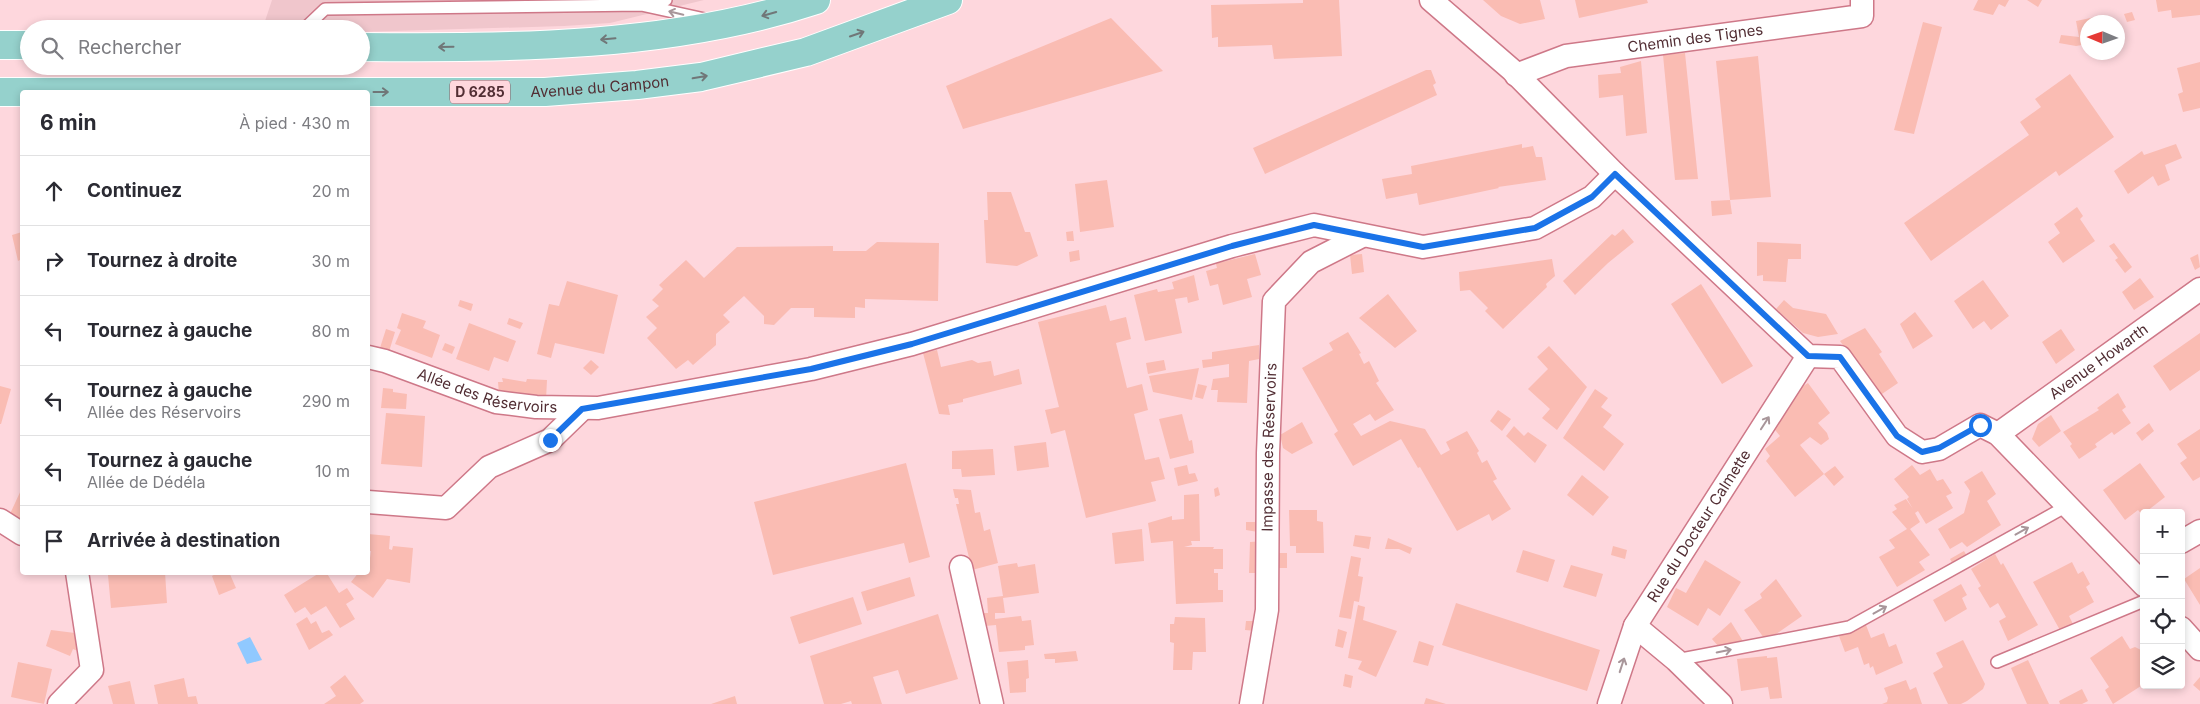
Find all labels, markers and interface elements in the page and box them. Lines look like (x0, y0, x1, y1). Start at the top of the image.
one-way arrow (668, 8, 684, 17)
one-way arrow (761, 10, 777, 19)
north arrow (2080, 15, 2125, 60)
street label: Chemin des Tignes (1626, 19, 1764, 57)
search box (20, 20, 370, 75)
one-way arrow (849, 29, 864, 38)
icon: search (38, 34, 66, 62)
one-way arrow (601, 34, 617, 44)
text: Rechercher (78, 36, 181, 59)
one-way arrow (438, 42, 454, 52)
street label: Avenue du Campon (531, 71, 670, 101)
one-way arrow (692, 71, 708, 81)
road number: D 6285 (450, 80, 510, 104)
one-way arrow (372, 87, 389, 97)
text: 6 min (40, 110, 97, 135)
text: À pied · 430 m (239, 113, 350, 133)
icon: ahead (40, 177, 68, 205)
text: Continuez (87, 179, 182, 202)
text: 20 m (312, 181, 350, 201)
icon: right (40, 247, 68, 275)
text: Tournez à droite (87, 249, 237, 272)
text: 30 m (312, 251, 350, 271)
icon: left (40, 317, 68, 345)
text: Tournez à gauche (87, 319, 252, 342)
street label: Avenue Howarth (2045, 319, 2152, 403)
text: 80 m (311, 321, 350, 341)
street label: Impasse des Réservoirs (1257, 362, 1281, 532)
street label: Allée des Réservoirs (415, 364, 557, 416)
text: Tournez à gauche (87, 379, 252, 402)
icon: left (40, 387, 68, 415)
text: 290 m (302, 391, 350, 411)
text: Allée des Réservoirs (87, 402, 241, 422)
route start (1969, 414, 1992, 437)
one-way arrow (1760, 416, 1770, 430)
route end (539, 429, 562, 452)
street label: Rue du Docteur Calmette (1643, 446, 1755, 606)
text: Tournez à gauche (87, 449, 252, 472)
icon: left (40, 457, 68, 485)
text: 10 m (315, 461, 350, 481)
text: Allée de Dédéla (87, 472, 205, 492)
map controls (2140, 509, 2185, 689)
button: + (2140, 509, 2185, 554)
one-way arrow (2014, 526, 2029, 536)
icon: arrive (40, 527, 68, 555)
text: Arrivée à destination (87, 529, 280, 552)
button: − (2140, 554, 2185, 599)
button: locate (2140, 599, 2185, 644)
one-way arrow (1872, 605, 1887, 615)
button: layers (2140, 644, 2185, 689)
one-way arrow (1716, 646, 1732, 656)
one-way arrow (1617, 657, 1627, 673)

